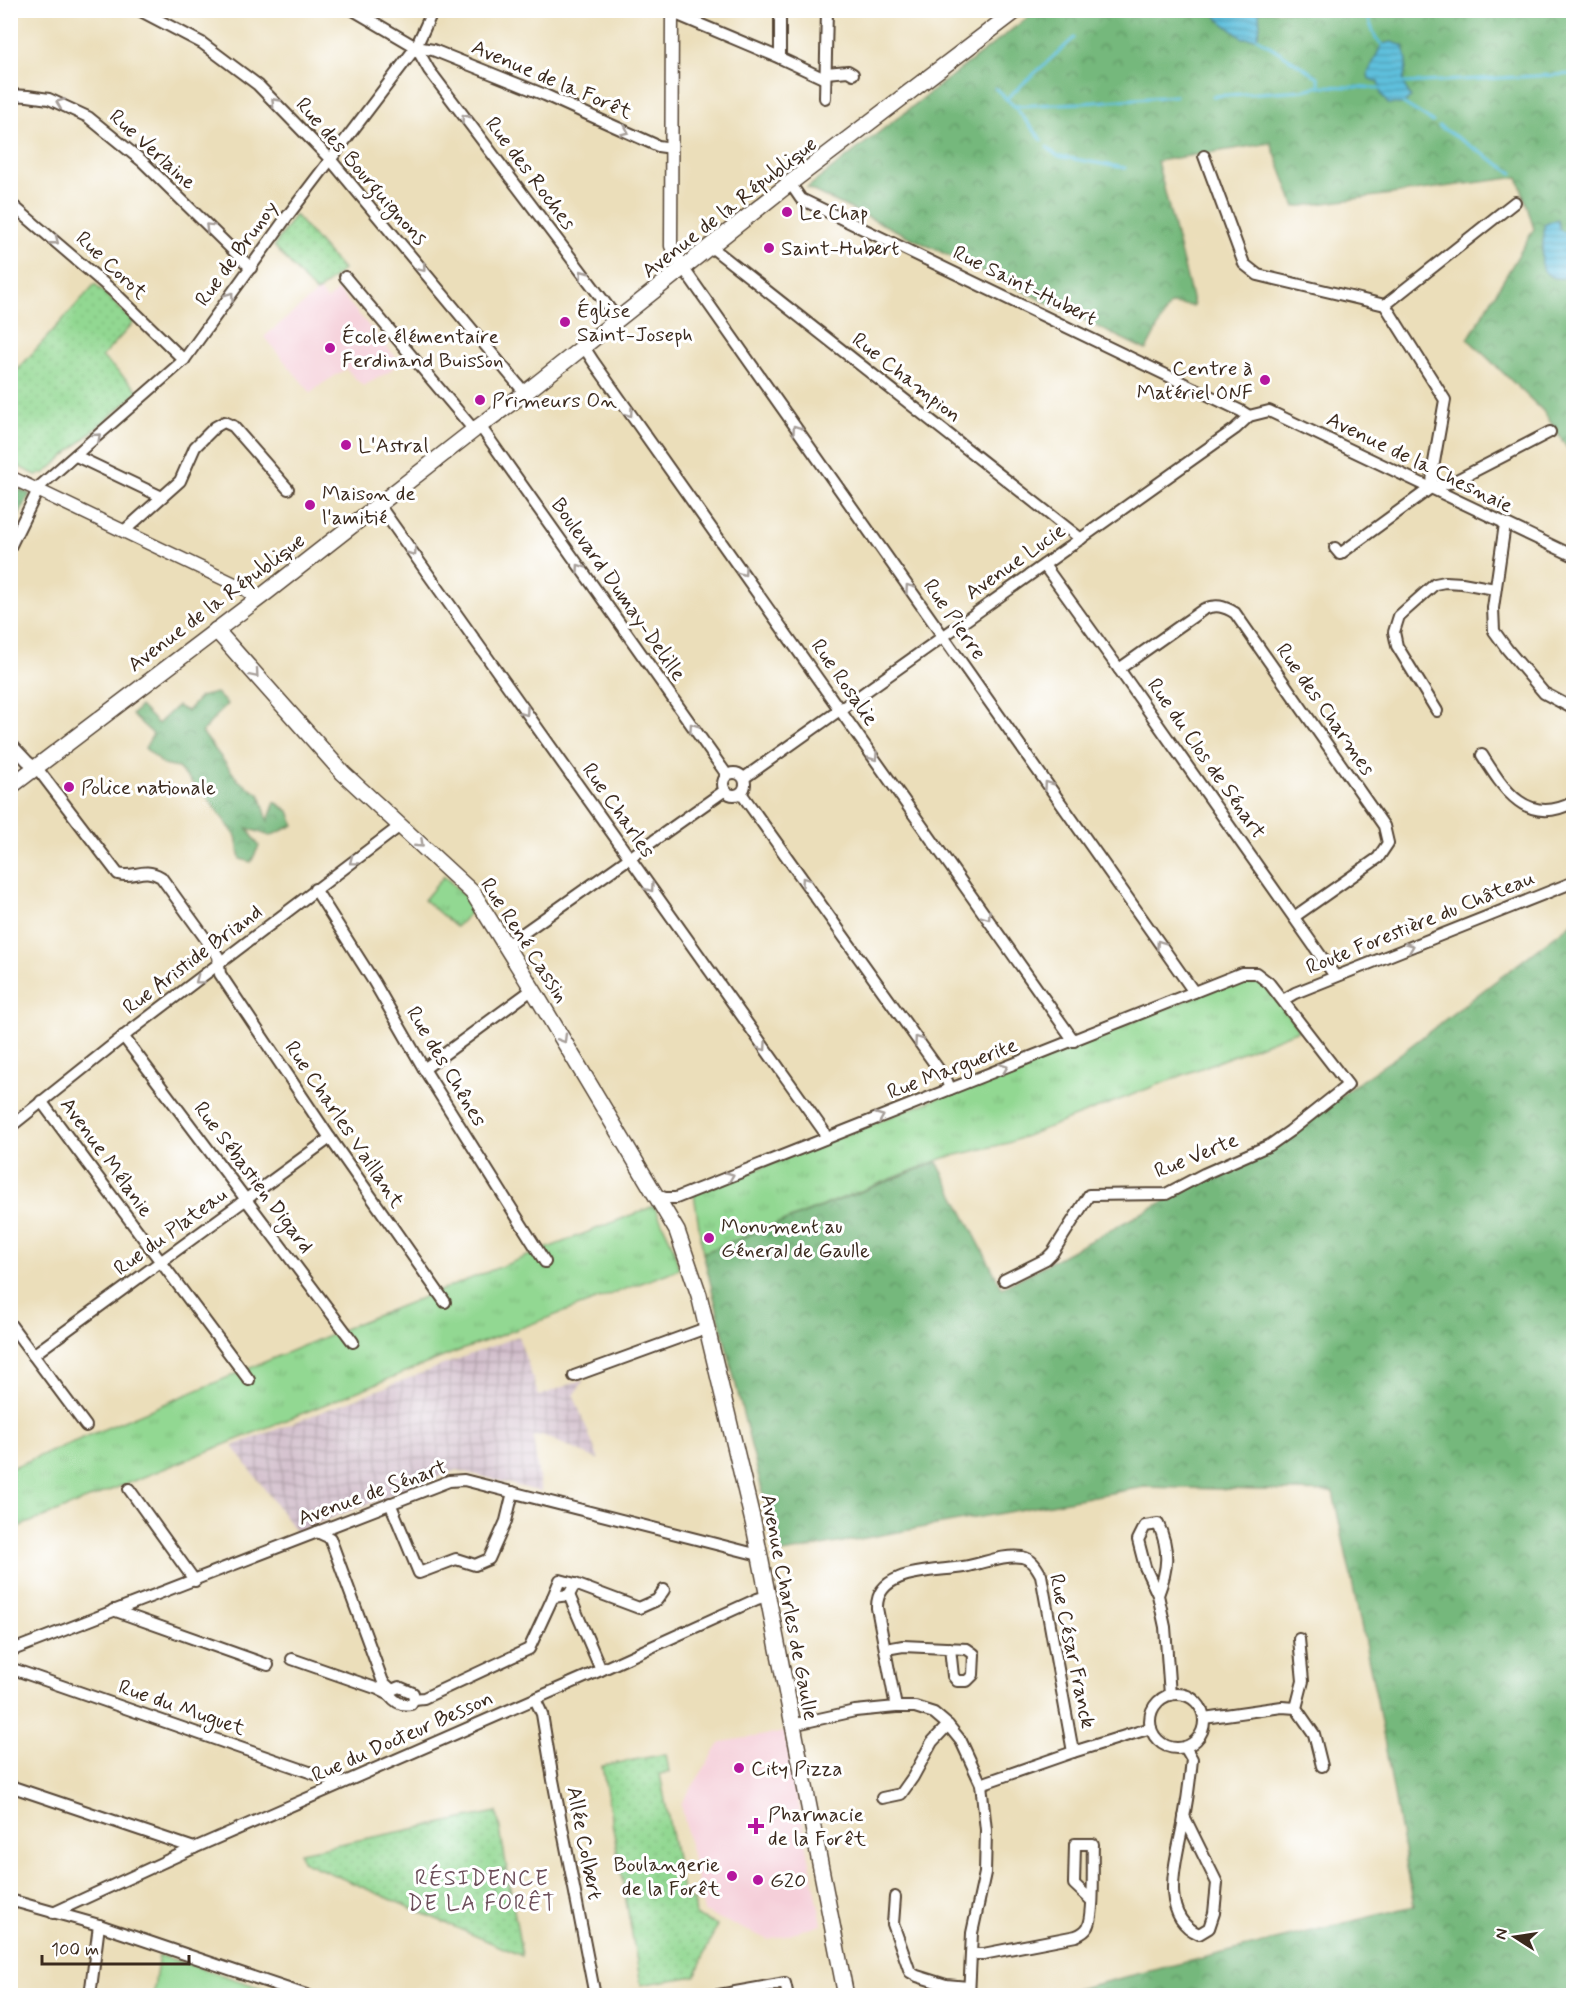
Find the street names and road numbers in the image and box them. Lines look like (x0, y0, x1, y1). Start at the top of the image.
street label: Avenue de la Forêt (467, 33, 637, 127)
street label: Rue des Bourguignons (288, 92, 433, 253)
street label: Rue Verlaine (103, 103, 202, 196)
street label: Rue des Roches (478, 111, 582, 236)
street label: Avenue de la République (636, 130, 823, 285)
street label: Rue de Brunoy (189, 195, 285, 312)
street label: Rue Corot (69, 225, 154, 307)
street label: Rue Saint-Hubert (948, 239, 1101, 333)
street label: Rue Champion (846, 326, 967, 429)
street label: Avenue de la Chesnaie (1322, 406, 1517, 520)
street label: Boulevard Dumay-Delille (544, 492, 692, 687)
street label: Avenue Lucie (960, 517, 1071, 607)
street label: Avenue de la République (122, 527, 311, 679)
street label: Rue Pierre (916, 574, 992, 666)
street label: Rue Rosalie (804, 634, 884, 732)
street label: Rue des Charmes (1269, 638, 1381, 781)
street label: Rue du Clos de Sénart (1140, 673, 1272, 844)
street label: Rue Charles (575, 757, 661, 864)
street label: Route Forestière du Château (1302, 864, 1539, 982)
street label: Rue René Cassin (473, 873, 575, 1009)
street label: Rue Aristide Briand (117, 898, 268, 1021)
street label: Rue des Chênes (399, 1001, 493, 1132)
street label: Rue Marguerite (883, 1031, 1022, 1108)
street label: Rue Charles Vaillant (278, 1035, 411, 1214)
street label: Avenue Mélanie (53, 1092, 159, 1223)
street label: Rue Sébastien Digard (186, 1096, 320, 1260)
street label: Rue Verte (1150, 1126, 1242, 1185)
street label: Rue du Plateau (108, 1181, 233, 1282)
street label: Avenue de Sénart (294, 1453, 451, 1533)
street label: Avenue Charles de Gaulle (753, 1492, 825, 1723)
street label: Rue César Franck (1042, 1571, 1102, 1731)
street label: Rue du Muguet (114, 1673, 249, 1744)
street label: Rue du Docteur Besson (307, 1684, 498, 1790)
street label: Allée Colbert (559, 1784, 609, 1902)

